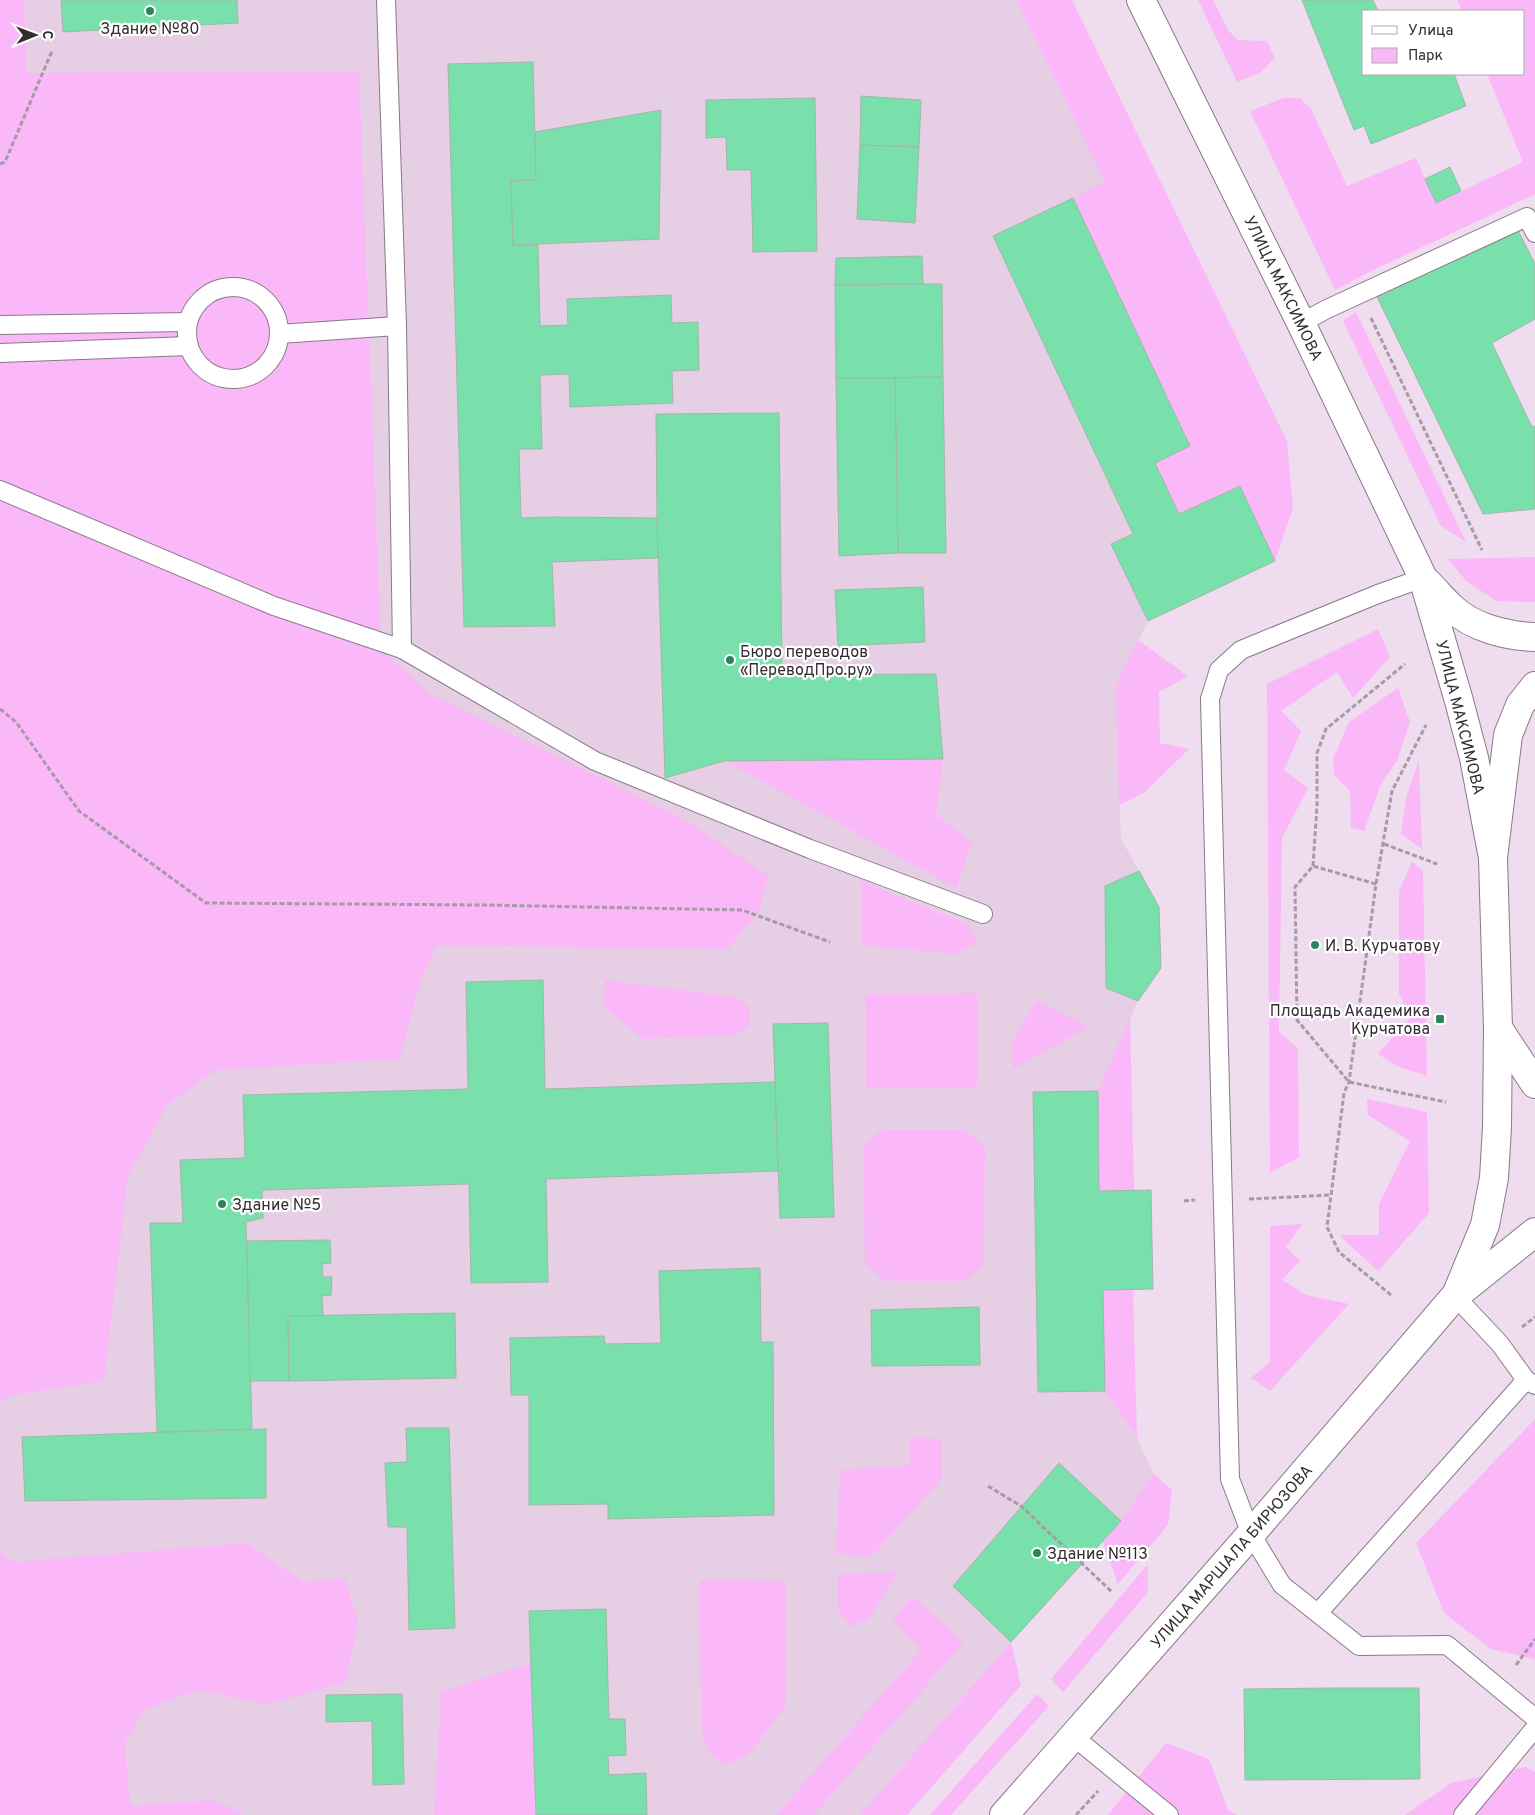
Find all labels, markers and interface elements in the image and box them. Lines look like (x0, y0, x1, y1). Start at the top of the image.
marker: Здание №80 (144, 5, 156, 17)
north arrow (10, 10, 60, 60)
legend (1362, 10, 1525, 75)
place label: Здание №80 (100, 20, 200, 40)
text: Улица (1408, 22, 1453, 41)
text: С (38, 30, 55, 39)
text: Парк (1408, 47, 1443, 66)
street label: УЛИЦА МАКСИМОВА (1238, 213, 1326, 365)
street label: УЛИЦА МАКСИМОВА (1430, 638, 1488, 797)
place label: Бюро переводов «ПереводПро.ру» (740, 643, 873, 681)
marker: Бюро переводов «ПереводПро.ру» (724, 654, 736, 666)
place label: И. В. Курчатову (1325, 937, 1440, 957)
marker: И. В. Курчатову (1309, 939, 1321, 951)
place label: Площадь Академика Курчатова (1270, 1002, 1430, 1040)
marker: Площадь Академика Курчатова (1434, 1013, 1446, 1025)
place label: Здание №5 (232, 1196, 321, 1216)
marker: Здание №5 (216, 1198, 228, 1210)
street label: УЛИЦА МАРШАЛА БИРЮЗОВА (1147, 1461, 1318, 1653)
place label: Здание №113 (1047, 1545, 1148, 1565)
marker: Здание №113 (1031, 1547, 1043, 1559)

